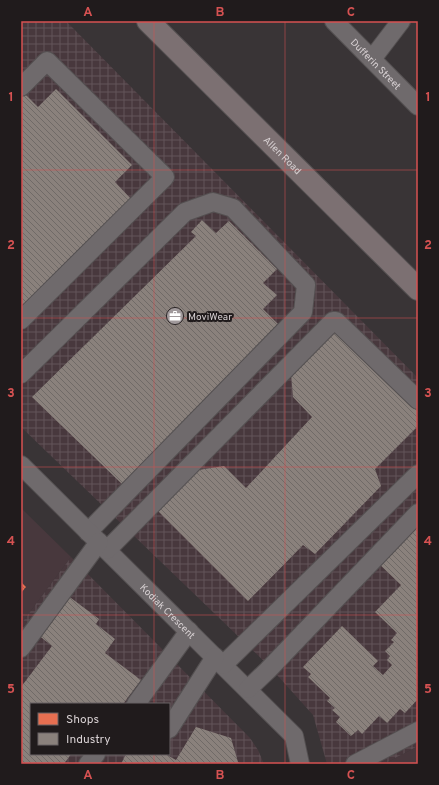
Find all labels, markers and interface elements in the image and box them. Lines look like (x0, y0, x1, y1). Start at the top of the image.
text: A (83, 5, 93, 21)
text: B (216, 5, 225, 21)
text: C (347, 5, 355, 21)
street label: Dufferin Street (347, 36, 403, 93)
text: 1 (8, 90, 14, 106)
text: 1 (425, 90, 431, 106)
street label: Allen Road (260, 134, 304, 178)
text: 2 (7, 238, 15, 254)
text: 2 (424, 238, 432, 254)
office icon: MoviWear (165, 306, 185, 326)
place label: MoviWear (188, 311, 232, 324)
text: 3 (7, 386, 15, 402)
text: 3 (424, 386, 432, 402)
text: 4 (7, 534, 15, 550)
text: 4 (424, 534, 432, 550)
street label: Kodiak Crescent (136, 582, 198, 642)
text: 5 (7, 682, 15, 698)
text: 5 (424, 682, 432, 698)
legend (30, 703, 170, 755)
text: Shops (66, 712, 99, 728)
text: Industry (66, 732, 111, 748)
text: A (83, 768, 93, 784)
text: B (216, 768, 225, 784)
text: C (347, 768, 355, 784)

